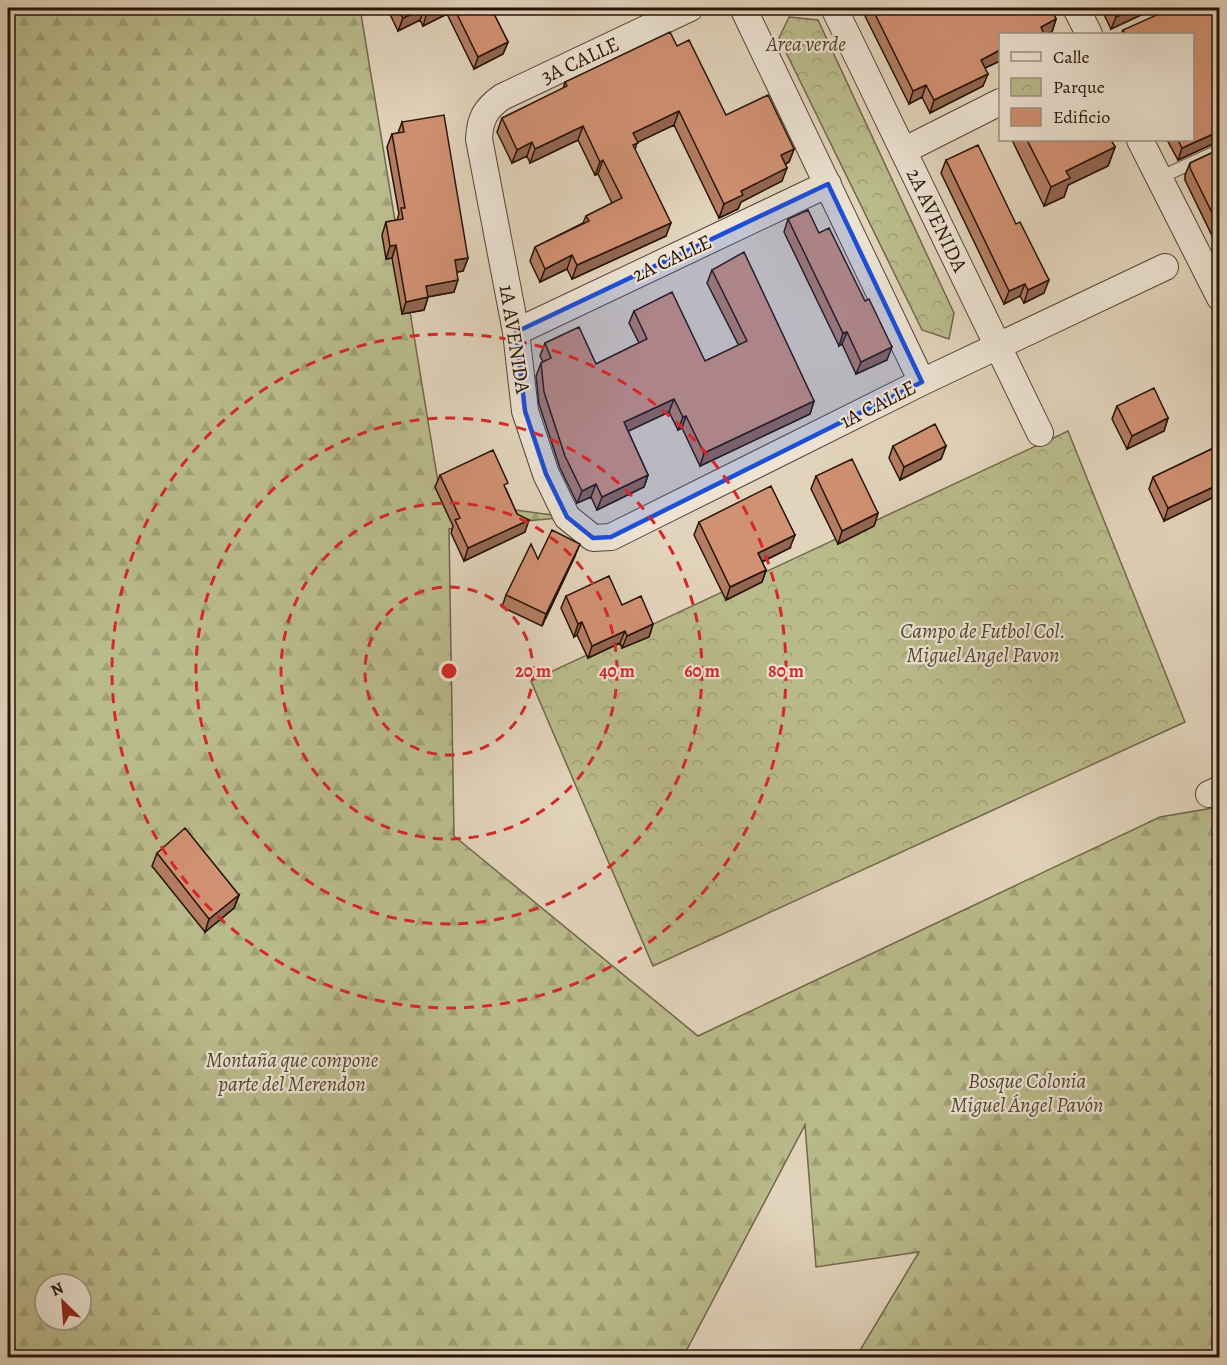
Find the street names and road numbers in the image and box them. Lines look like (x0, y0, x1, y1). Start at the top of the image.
street label: 3A CALLE (536, 30, 624, 90)
street label: 2A AVENIDA (900, 163, 975, 277)
street label: 2A CALLE (628, 227, 716, 289)
street label: 1A AVENIDA (493, 283, 538, 396)
street label: 1A CALLE (835, 373, 921, 435)

